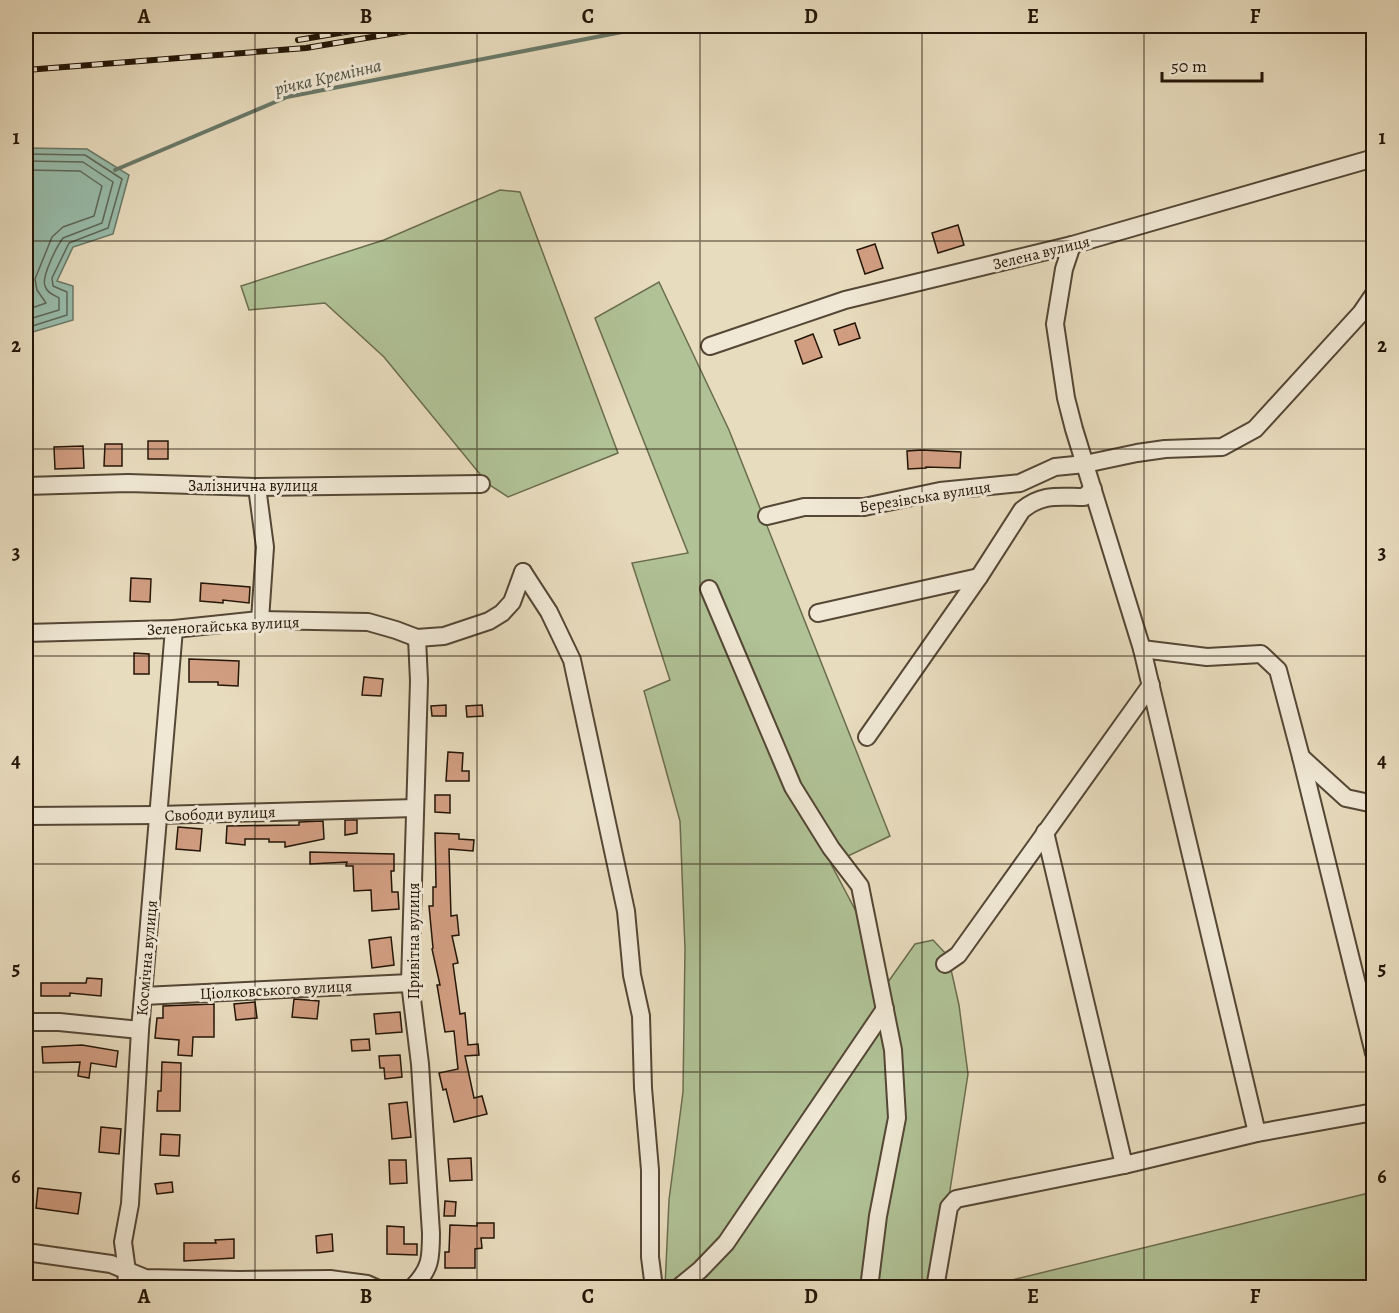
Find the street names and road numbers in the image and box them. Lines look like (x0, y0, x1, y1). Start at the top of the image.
street label: Зелена вулиця (990, 230, 1092, 276)
street label: Залізнична вулиця (188, 475, 318, 497)
street label: Березівська вулиця (858, 476, 993, 518)
street label: Зеленогайська вулиця (146, 611, 300, 641)
street label: Свободи вулиця (164, 801, 276, 827)
street label: Привітна вулиця (403, 882, 425, 1000)
street label: Космічна вулиця (131, 899, 163, 1017)
street label: Ціолковського вулиця (199, 975, 353, 1005)

